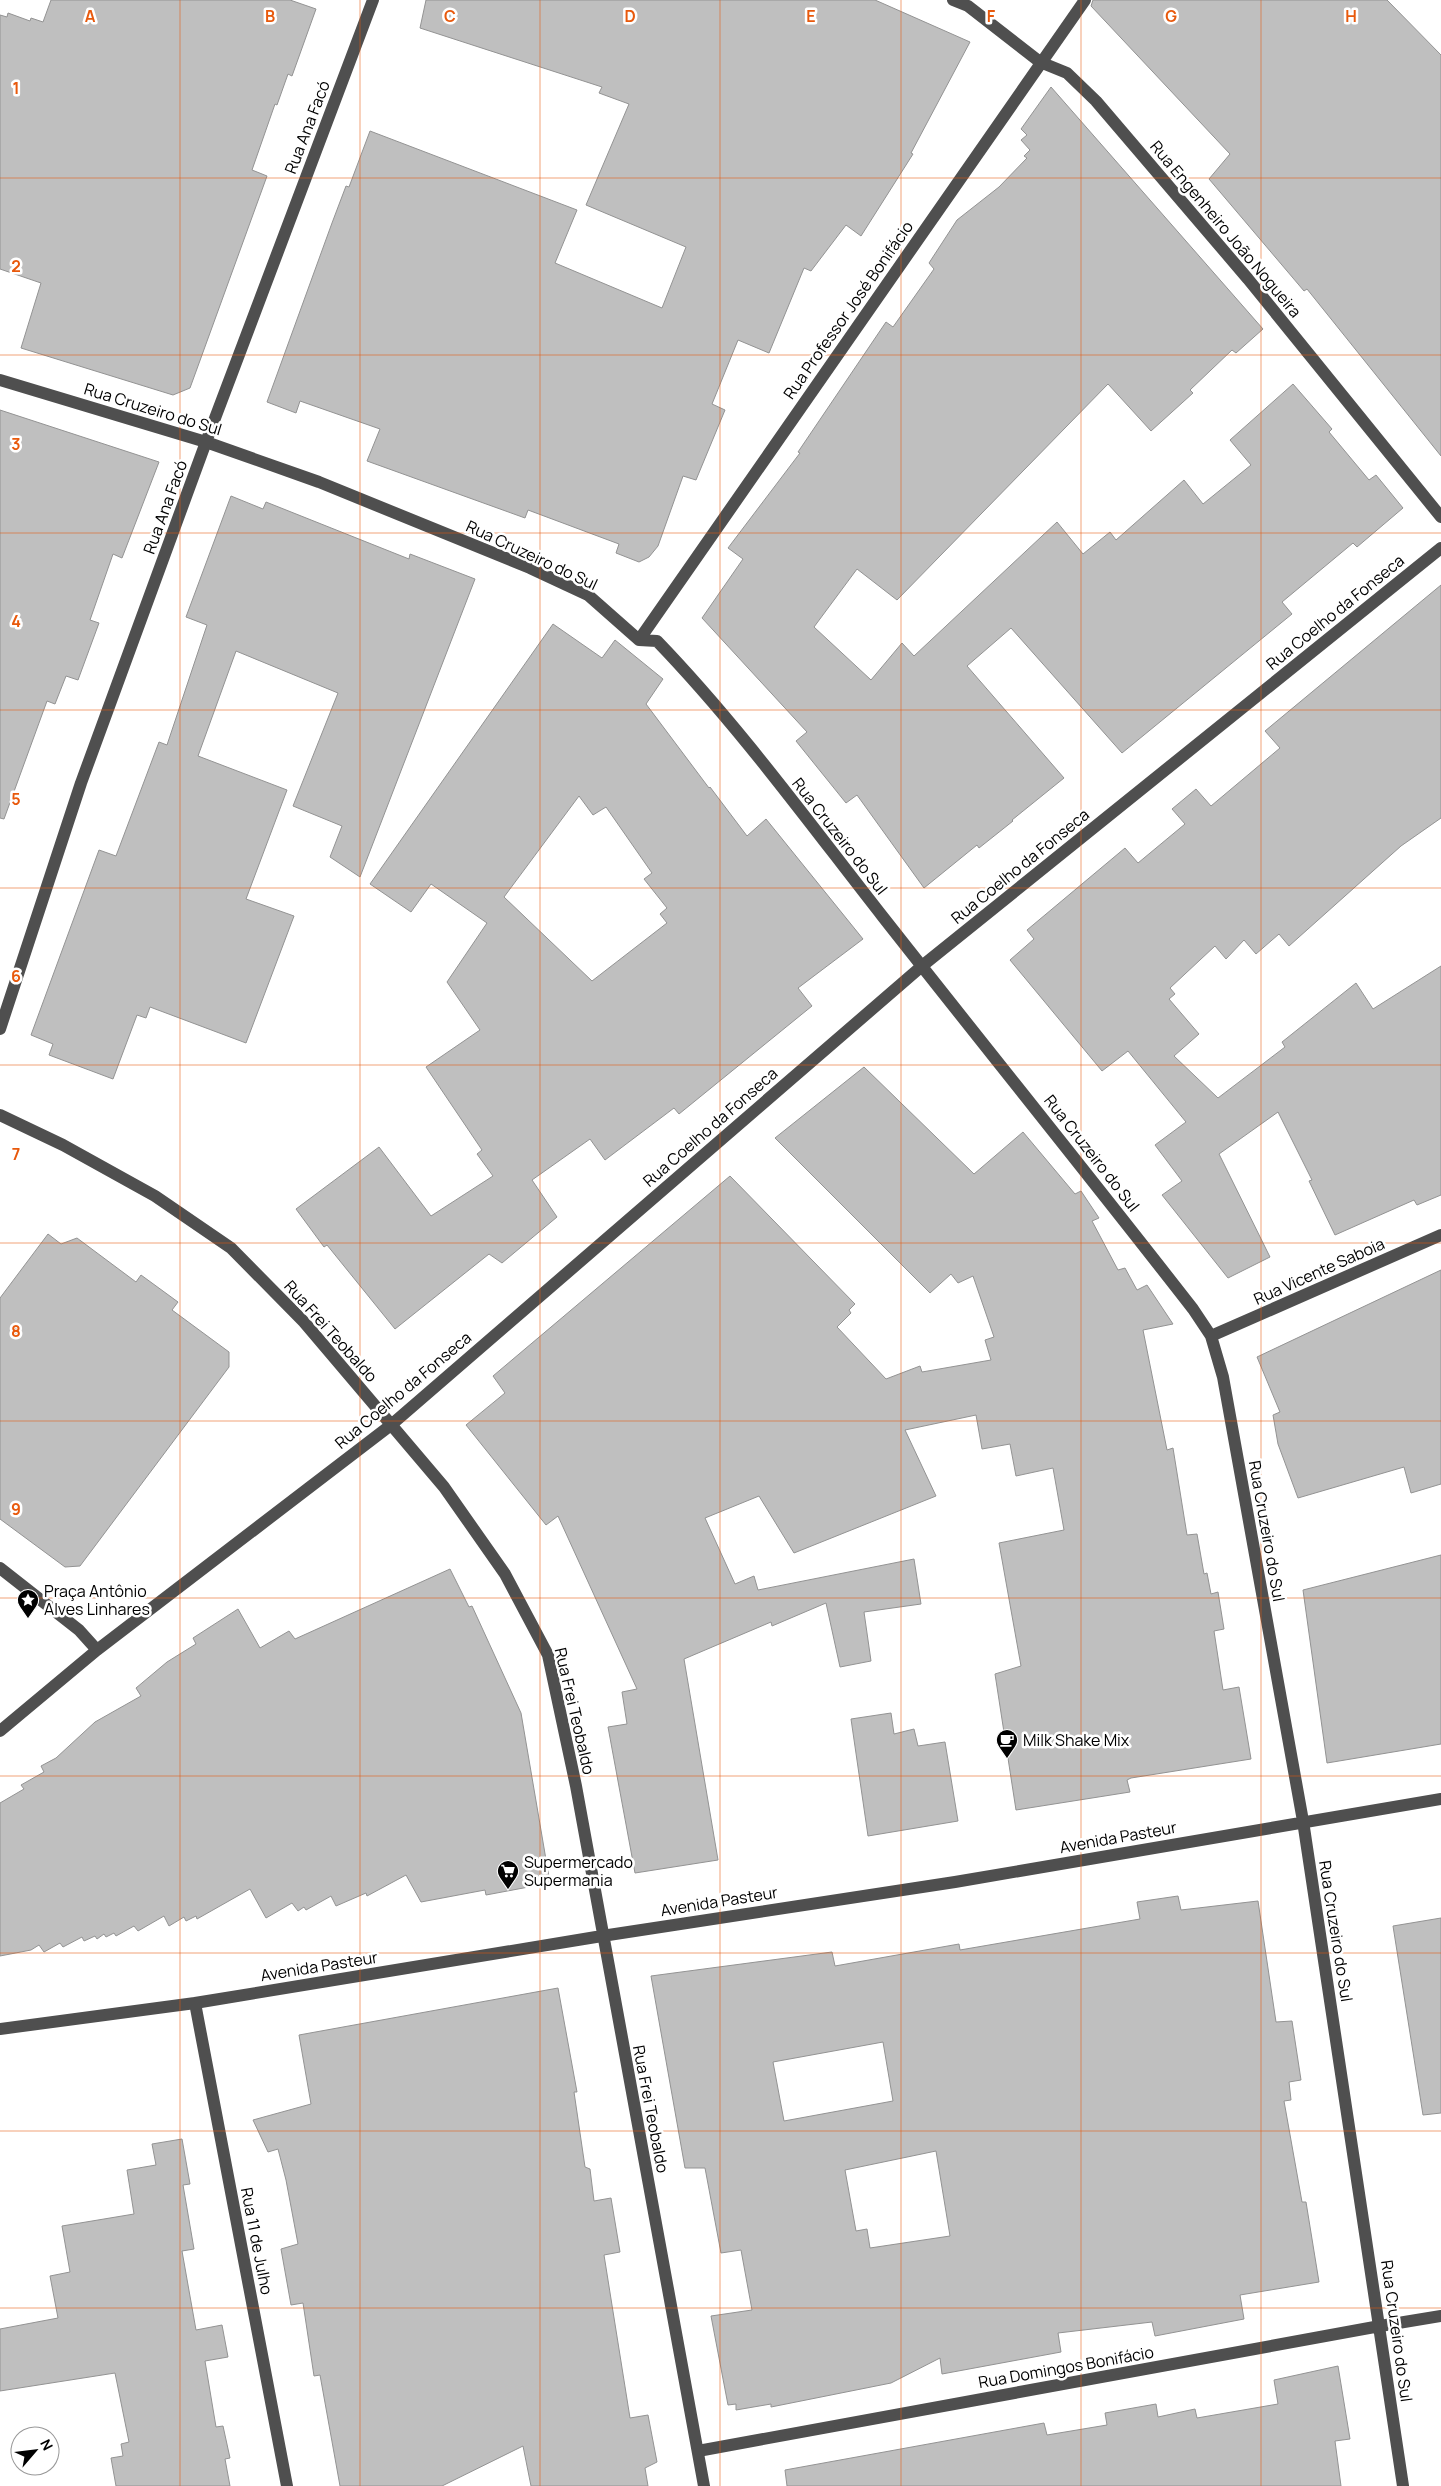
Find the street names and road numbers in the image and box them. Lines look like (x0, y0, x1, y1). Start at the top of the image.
street label: Rua Ana Facó (279, 77, 335, 177)
street label: Rua Engenheiro João Nogueira (1145, 136, 1307, 322)
street label: Rua Professor José Bonifácio (778, 217, 918, 403)
street label: Rua Cruzeiro do Sul (81, 378, 225, 440)
street label: Rua Ana Facó (138, 457, 192, 557)
street label: Rua Cruzeiro do Sul (463, 515, 601, 595)
street label: Rua Coelho da Fonseca (1261, 549, 1409, 675)
street label: Rua Cruzeiro do Sul (787, 773, 893, 899)
street label: Rua Coelho da Fonseca (946, 803, 1094, 929)
street label: Rua Coelho da Fonseca (638, 1062, 782, 1192)
street label: Rua Cruzeiro do Sul (1039, 1090, 1145, 1216)
street label: Rua Vicente Saboia (1250, 1232, 1388, 1310)
street label: Rua Frei Teobaldo (279, 1275, 383, 1387)
street label: Rua Coelho da Fonseca (330, 1326, 476, 1454)
street label: Rua Cruzeiro do Sul (1244, 1459, 1290, 1603)
street label: Rua Frei Teobaldo (550, 1645, 600, 1777)
street label: Avenida Pasteur (1058, 1816, 1178, 1858)
street label: Rua Cruzeiro do Sul (1314, 1859, 1358, 2003)
street label: Avenida Pasteur (659, 1881, 779, 1921)
street label: Avenida Pasteur (259, 1946, 379, 1986)
street label: Rua Frei Teobaldo (628, 2043, 674, 2175)
street label: Rua 11 de Julho (236, 2185, 278, 2297)
street label: Rua Cruzeiro do Sul (1376, 2259, 1418, 2403)
street label: Rua Domingos Bonifácio (977, 2341, 1155, 2393)

